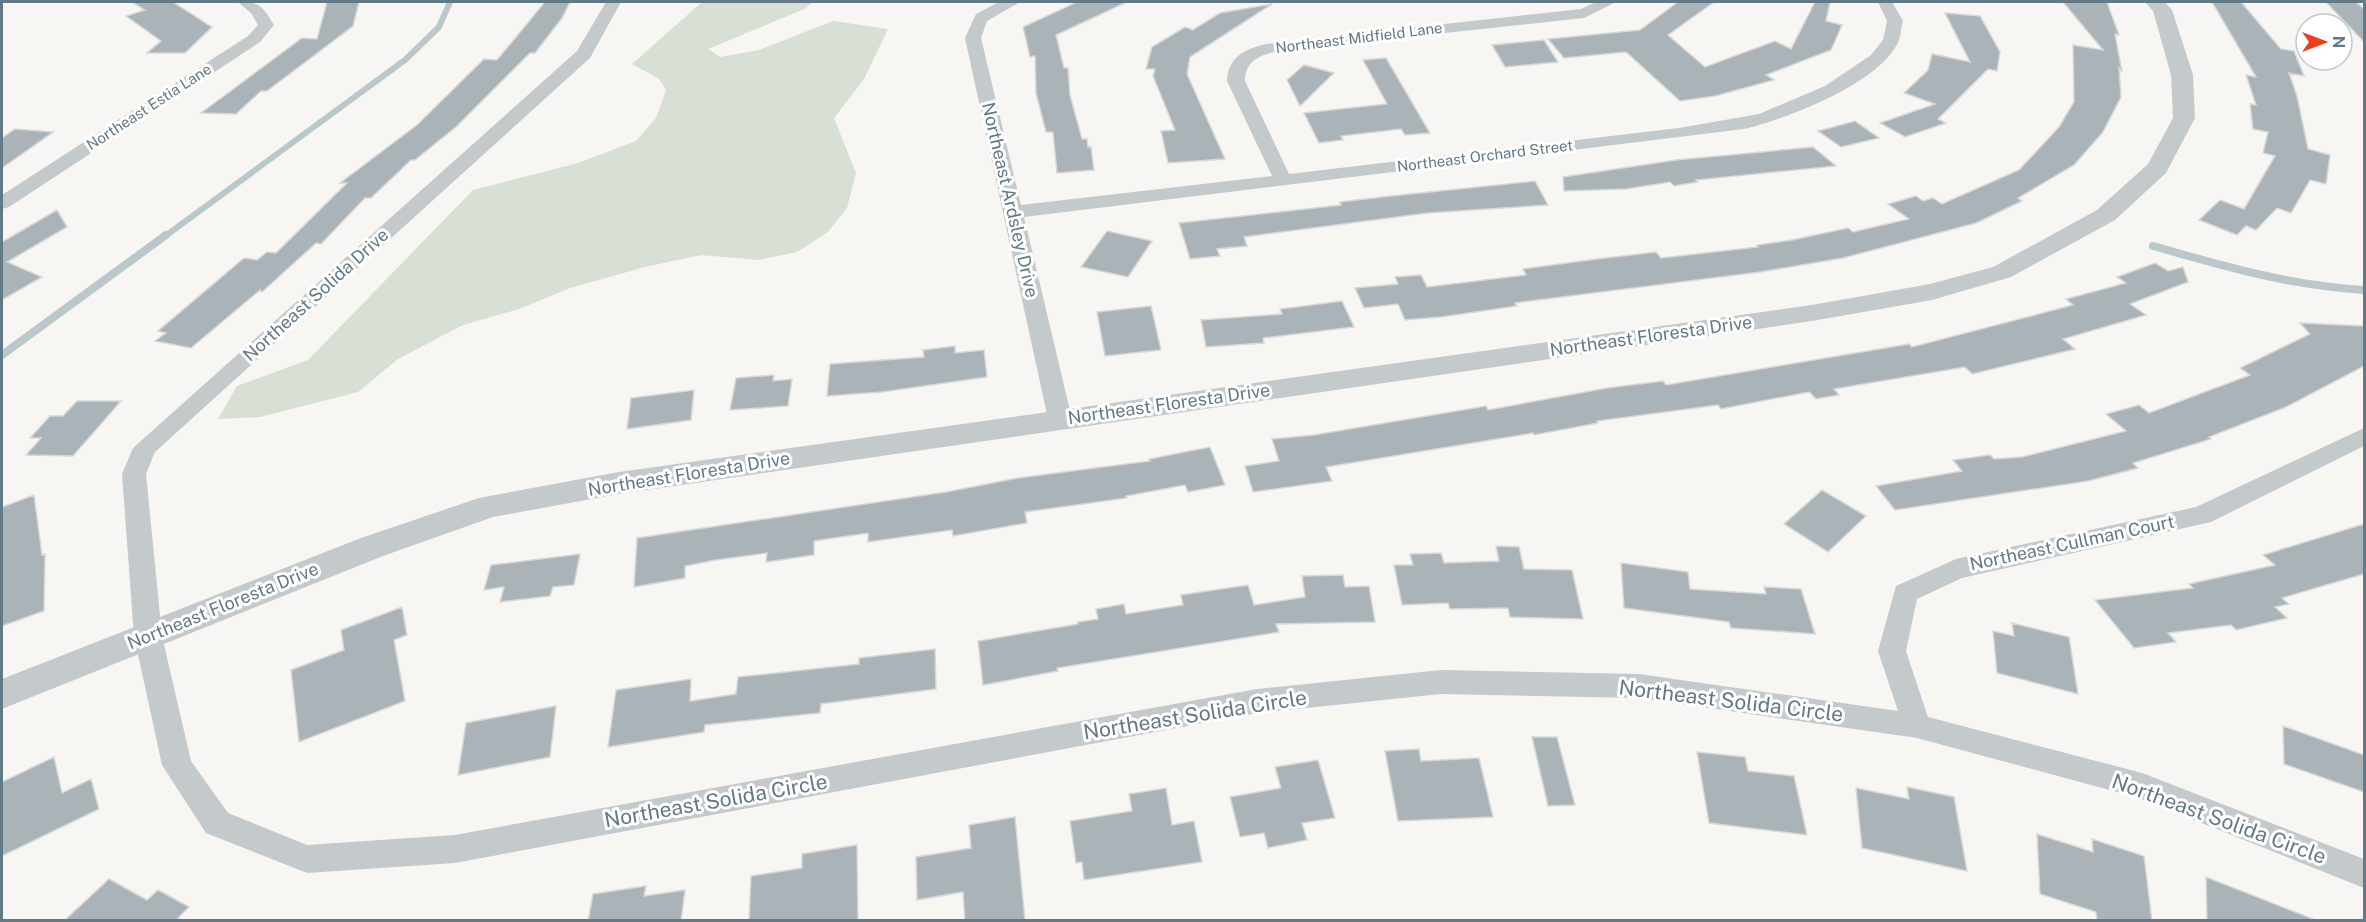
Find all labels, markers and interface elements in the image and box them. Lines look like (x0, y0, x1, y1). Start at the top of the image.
north arrow (2294, 12, 2354, 72)
street label: Northeast Midfield Lane (1274, 19, 1443, 56)
text: N (2329, 36, 2348, 48)
street label: Northeast Estia Lane (83, 60, 214, 153)
street label: Northeast Ardsley Drive (978, 100, 1043, 299)
street label: Northeast Orchard Street (1396, 136, 1574, 175)
street label: Northeast Solida Drive (239, 224, 393, 365)
street label: Northeast Floresta Drive (1548, 311, 1753, 360)
street label: Northeast Floresta Drive (1066, 379, 1271, 428)
street label: Northeast Floresta Drive (586, 447, 791, 500)
street label: Northeast Cullman Court (1968, 511, 2176, 574)
street label: Northeast Floresta Drive (124, 558, 321, 654)
street label: Northeast Solida Circle (1617, 674, 1845, 727)
street label: Northeast Solida Circle (1081, 684, 1309, 745)
street label: Northeast Solida Circle (2109, 768, 2330, 869)
street label: Northeast Solida Circle (602, 769, 829, 832)

